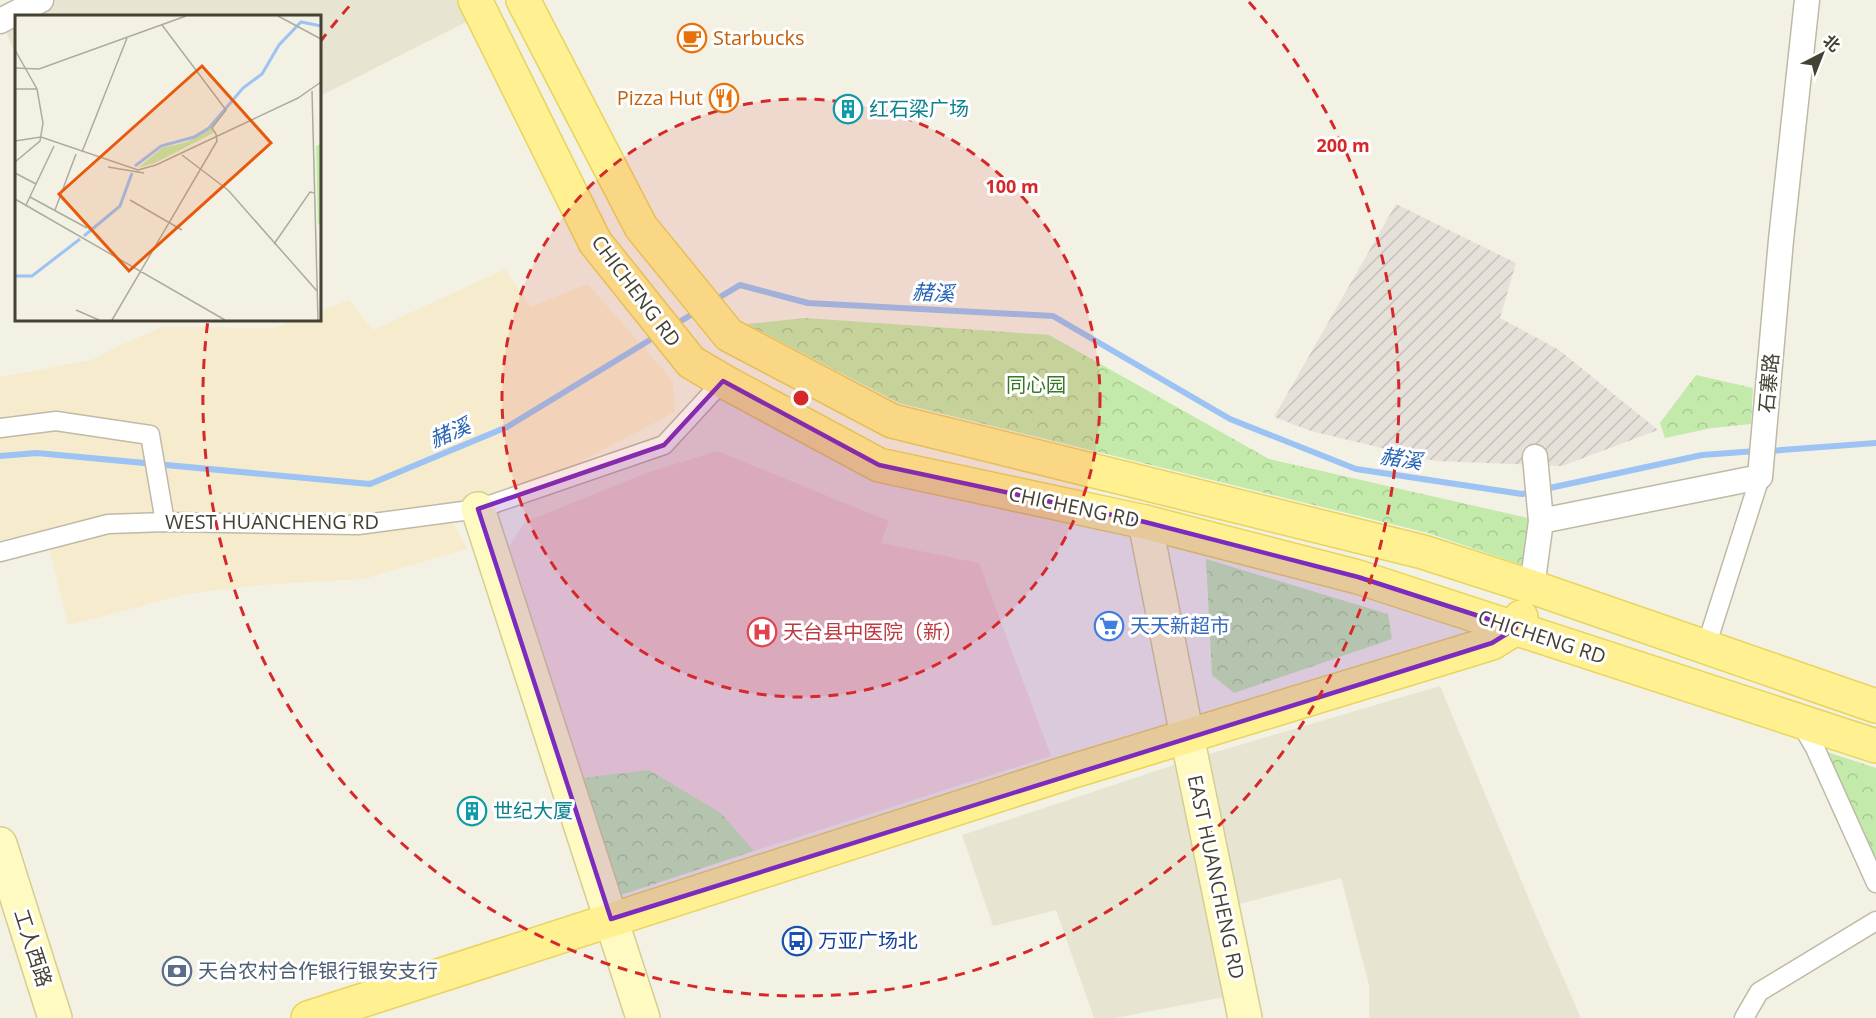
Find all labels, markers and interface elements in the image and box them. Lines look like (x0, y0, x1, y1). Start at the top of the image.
inset map (15, 15, 321, 321)
cafe icon: Starbucks (676, 22, 708, 54)
place label: Starbucks (713, 24, 805, 51)
north arrow (1792, 24, 1852, 84)
text: 北 (1819, 29, 1845, 56)
restaurant icon: Pizza Hut (708, 82, 740, 114)
place label: Pizza Hut (617, 84, 703, 111)
building icon: 红石梁广场 (832, 93, 864, 125)
place label: 红石梁广场 (869, 95, 969, 122)
text: 200 m (1316, 133, 1370, 157)
text: 100 m (985, 174, 1039, 198)
street label: CHICHENG RD (586, 229, 687, 352)
water label: 赭溪 (911, 277, 957, 307)
street label: 石寨路 (1752, 352, 1785, 414)
park label: 同心园 (1006, 371, 1066, 398)
centre of rings (791, 388, 811, 408)
water label: 赭溪 (425, 410, 476, 453)
water label: 赭溪 (1378, 441, 1426, 475)
street label: CHICHENG RD (1006, 479, 1142, 534)
street label: WEST HUANCHENG RD (165, 508, 379, 535)
street label: CHICHENG RD (1475, 603, 1610, 670)
supermarket icon: 天天新超市 (1093, 610, 1125, 642)
place label: 天天新超市 (1130, 612, 1230, 639)
hospital icon: 天台县中医院（新） (746, 616, 778, 648)
place label: 天台县中医院（新） (783, 618, 963, 645)
street label: EAST HUANCHENG RD (1182, 772, 1251, 981)
building icon: 世纪大厦 (456, 795, 488, 827)
place label: 世纪大厦 (493, 797, 573, 824)
street label: 工人西路 (8, 906, 59, 990)
bus stop icon: 万亚广场北 (781, 925, 813, 957)
place label: 万亚广场北 (818, 927, 918, 954)
bank icon: 天台农村合作银行银安支行 (161, 955, 193, 987)
place label: 天台农村合作银行银安支行 (198, 957, 438, 984)

